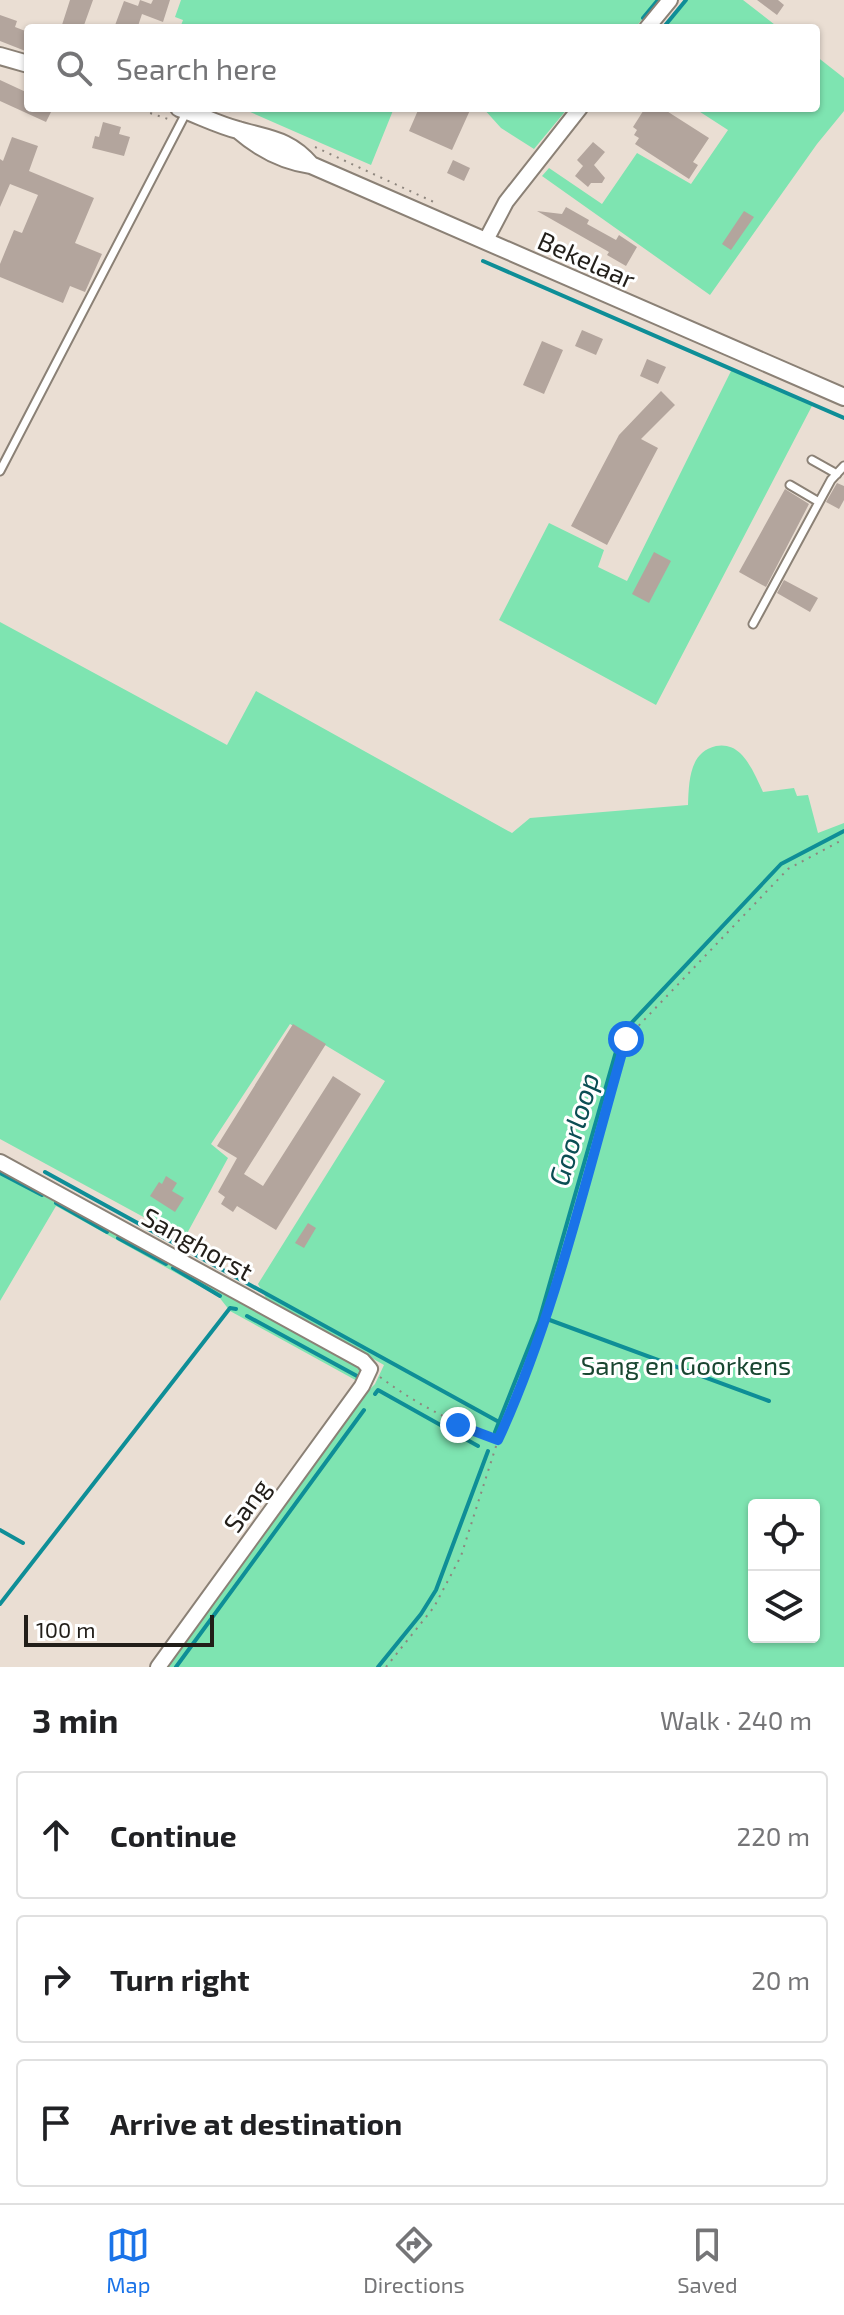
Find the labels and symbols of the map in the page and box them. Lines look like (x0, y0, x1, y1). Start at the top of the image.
street label: Bekelaar (533, 224, 641, 294)
route start (608, 1021, 644, 1057)
water label: Goorloop (541, 1069, 605, 1189)
street label: Sanghorst (137, 1200, 259, 1286)
park label: Sang en Goorkens (581, 1349, 791, 1380)
route end (440, 1407, 476, 1443)
street label: Sang (216, 1472, 276, 1538)
scale bar (24, 1611, 214, 1647)

